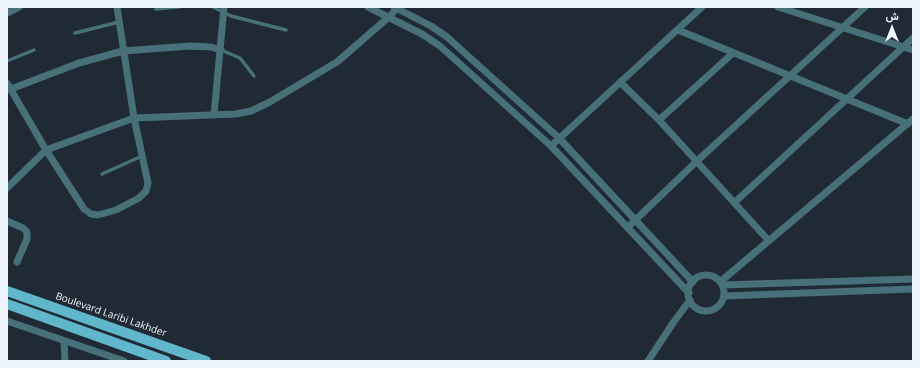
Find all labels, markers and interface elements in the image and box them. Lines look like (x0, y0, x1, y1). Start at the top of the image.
north arrow (872, 8, 912, 48)
text: ش (885, 8, 899, 23)
street label: Boulevard Laribi Lakhder (54, 290, 168, 340)

